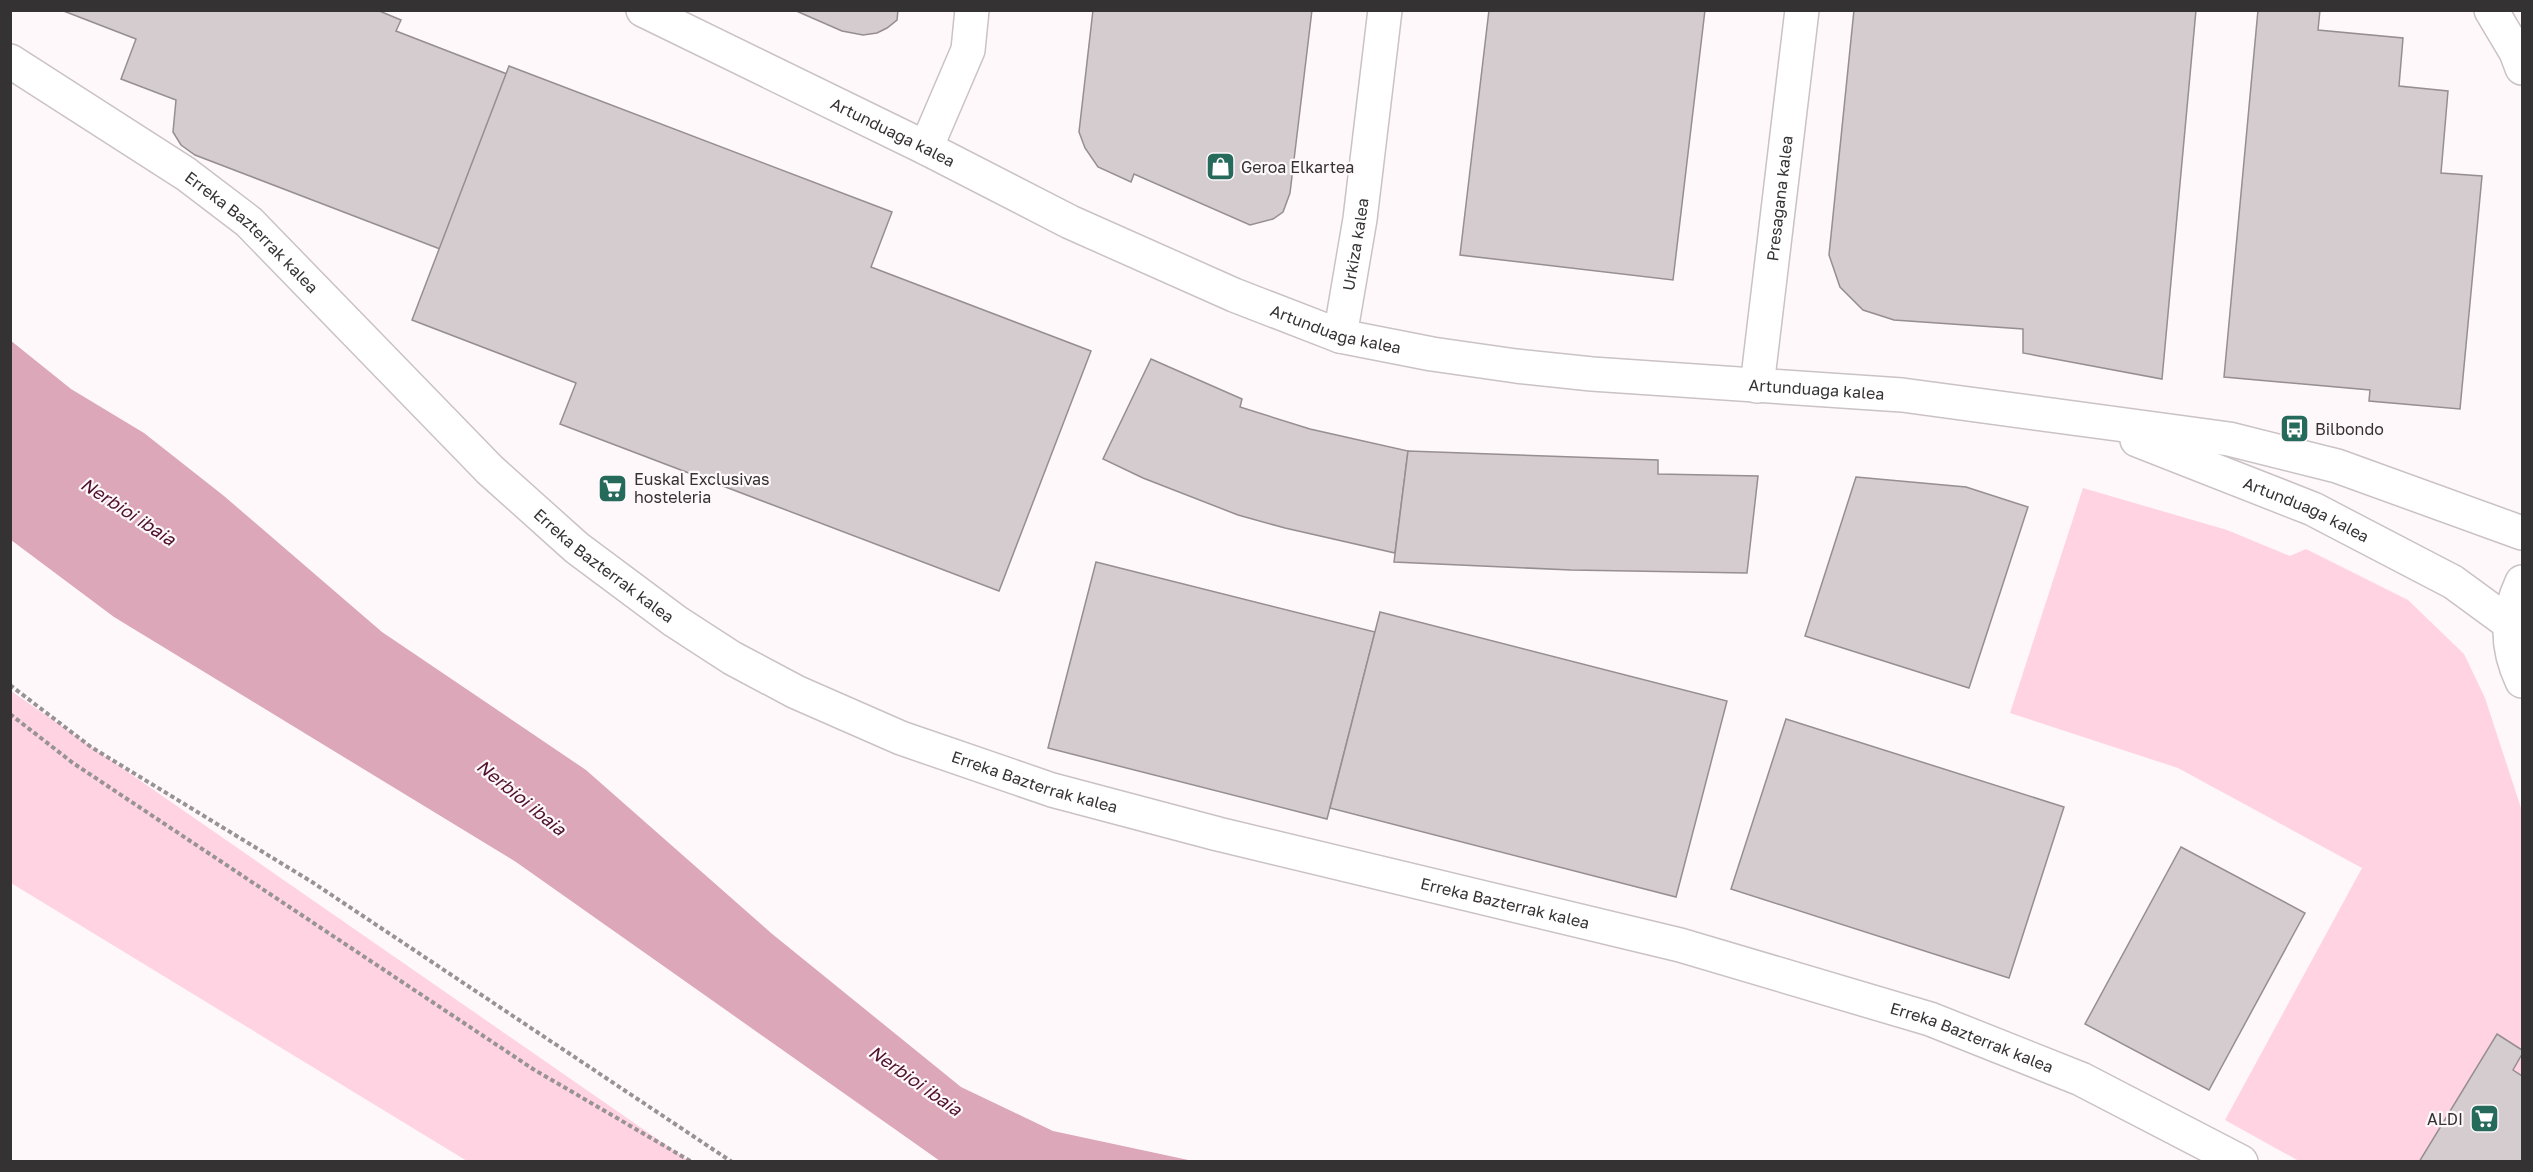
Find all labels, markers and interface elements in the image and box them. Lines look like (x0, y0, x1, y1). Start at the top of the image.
street label: Artunduaga kalea (827, 93, 958, 171)
street label: Presagana kalea (1762, 134, 1797, 262)
shop icon: Geroa Elkartea (1204, 151, 1236, 183)
place label: Geroa Elkartea (1241, 157, 1354, 177)
street label: Erreka Bazterrak kalea (181, 167, 322, 297)
street label: Urkiza kalea (1338, 197, 1372, 292)
street label: Artunduaga kalea (1267, 300, 1403, 358)
street label: Artunduaga kalea (1748, 375, 1885, 404)
bus stop icon: Bilbondo (2278, 413, 2310, 445)
place label: Bilbondo (2315, 419, 2384, 439)
place label: Euskal Exclusivas hosteleria (634, 469, 770, 507)
water label: Nerbioi ibaia (77, 472, 181, 550)
supermarket icon: Euskal Exclusivas hosteleria (597, 472, 629, 504)
street label: Artunduaga kalea (2240, 473, 2373, 547)
street label: Erreka Bazterrak kalea (530, 504, 678, 627)
street label: Erreka Bazterrak kalea (949, 746, 1120, 817)
water label: Nerbioi ibaia (473, 755, 571, 840)
street label: Erreka Bazterrak kalea (1419, 873, 1592, 933)
street label: Erreka Bazterrak kalea (1888, 998, 2056, 1077)
water label: Nerbioi ibaia (865, 1040, 967, 1121)
supermarket icon: ALDI (2468, 1103, 2500, 1135)
place label: ALDI (2427, 1109, 2463, 1129)

